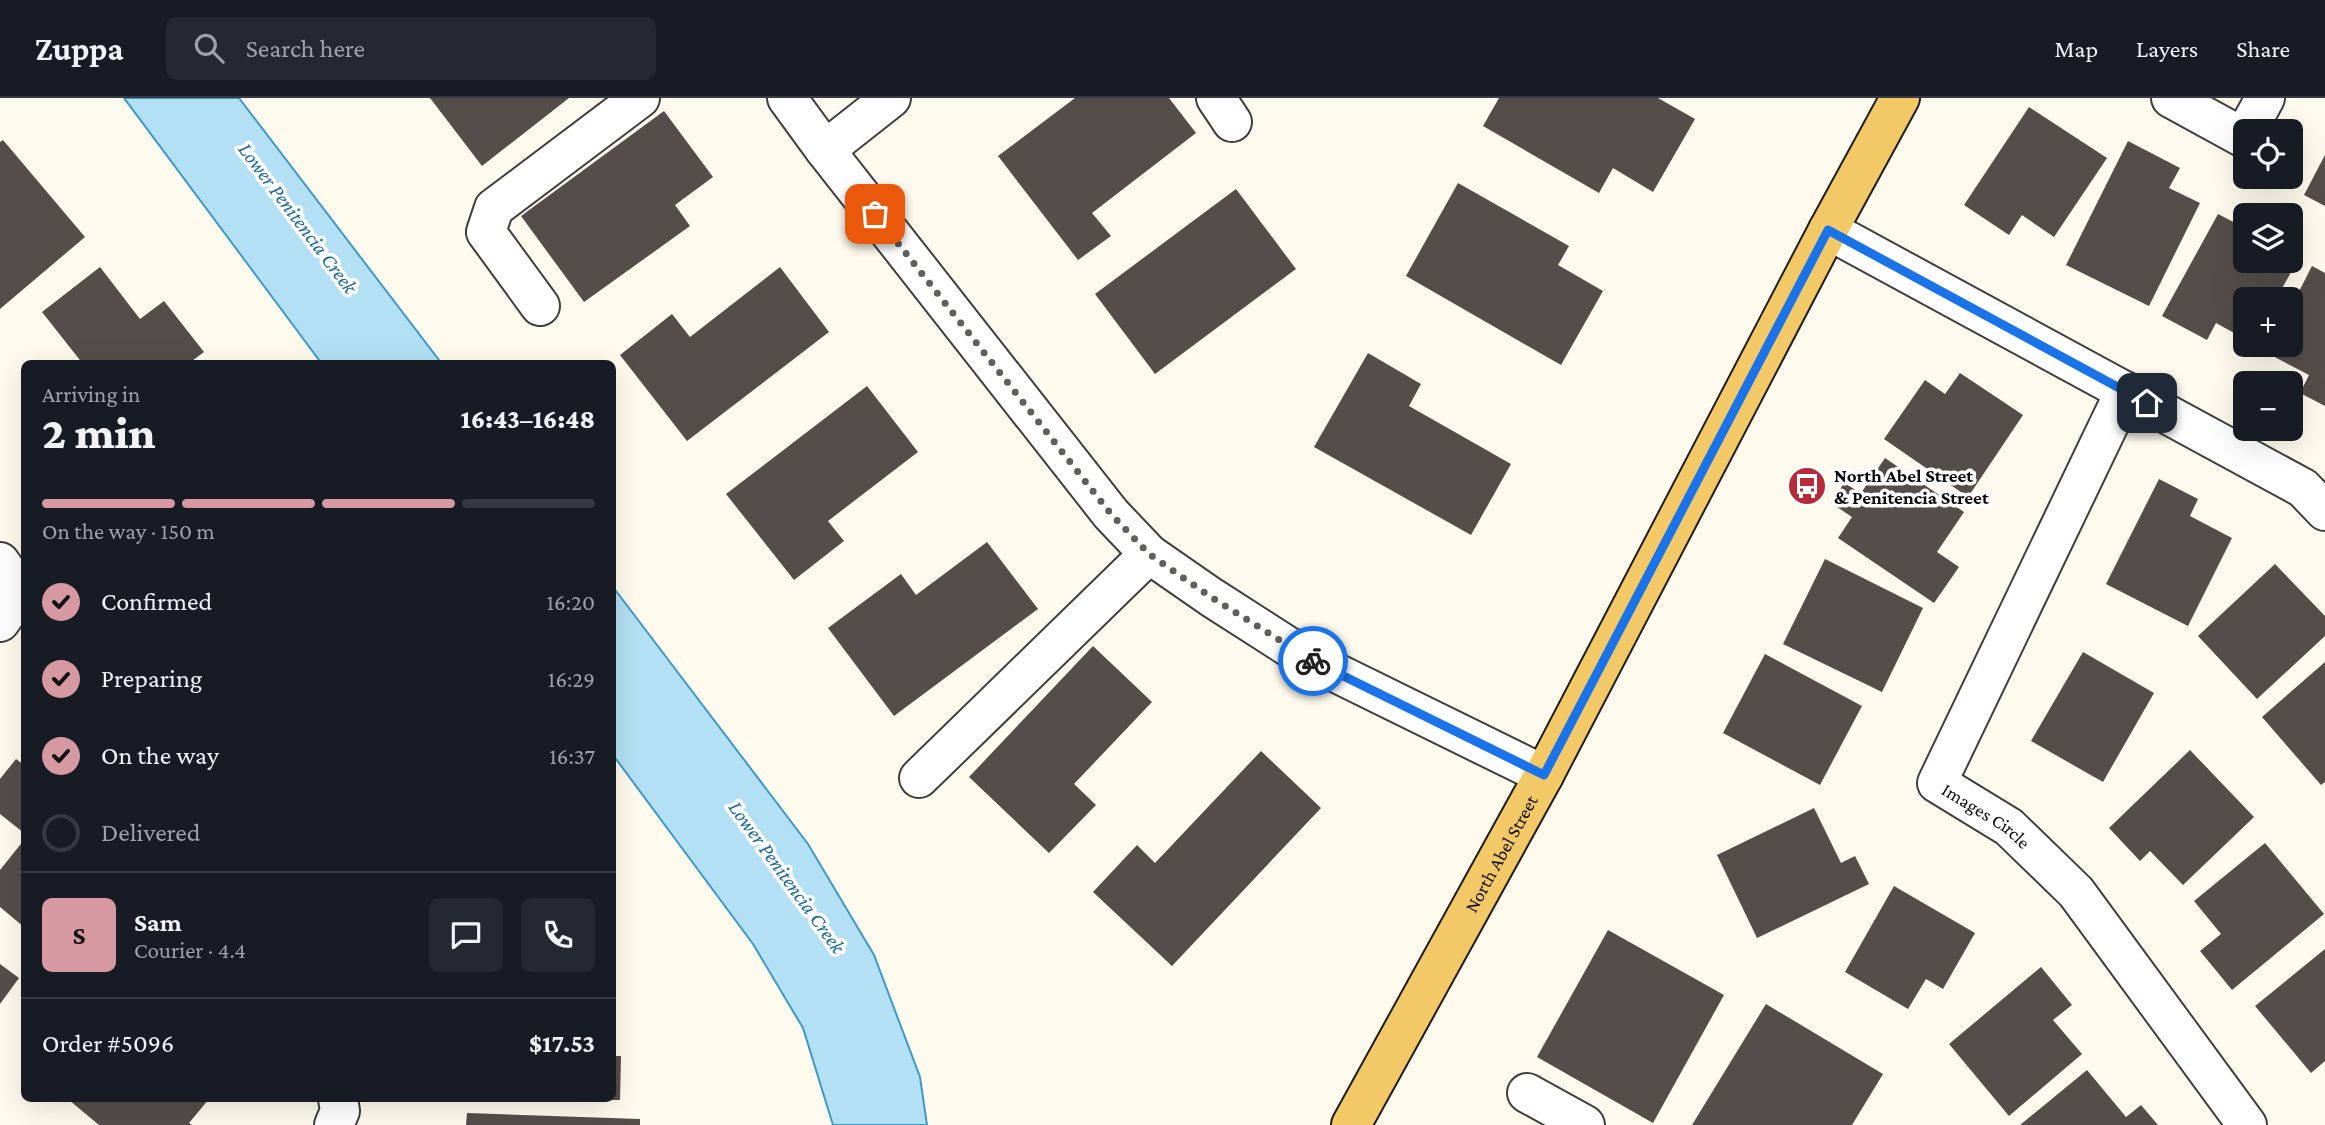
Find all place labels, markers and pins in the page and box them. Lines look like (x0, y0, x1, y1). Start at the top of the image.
pin (845, 184, 905, 244)
pin (2117, 373, 2177, 433)
bus stop icon: North Abel Street & Penitencia Street (1786, 465, 1828, 507)
place label: North Abel Street & Penitencia Street (1834, 465, 1989, 508)

